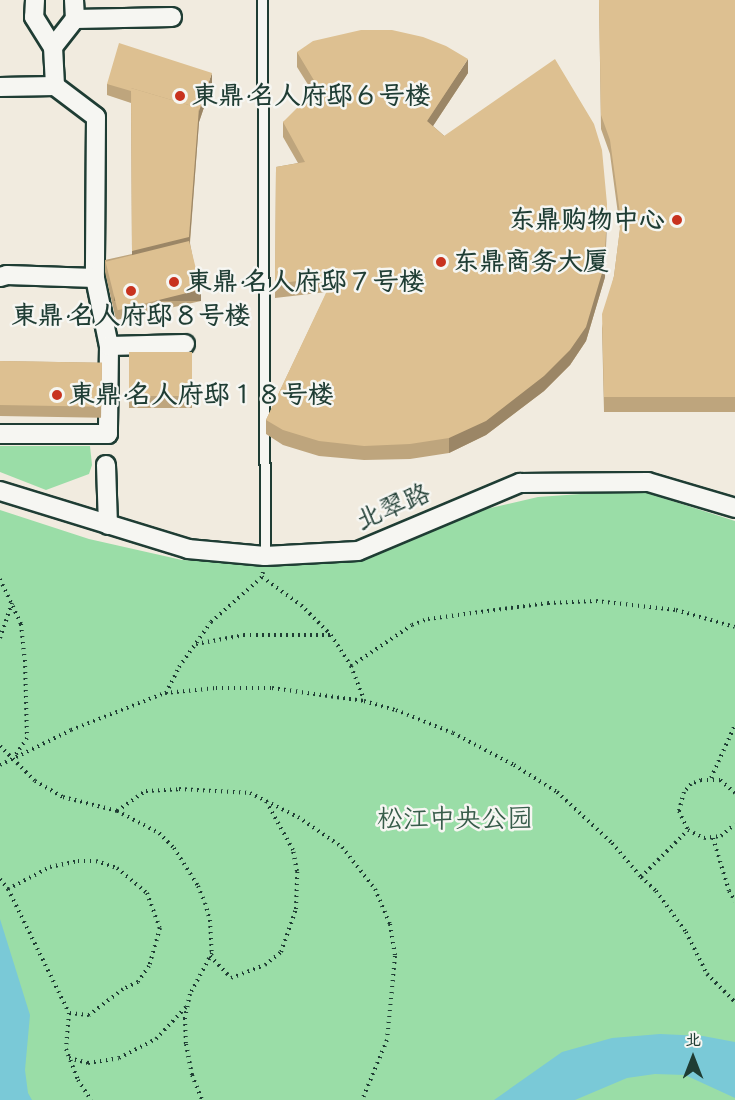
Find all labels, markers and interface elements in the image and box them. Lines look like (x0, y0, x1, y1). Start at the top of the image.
place label: 東鼎·名人府邸６号楼 (192, 80, 431, 112)
marker: 東鼎·名人府邸６号楼 (173, 89, 187, 103)
place label: 东鼎购物中心 (509, 204, 665, 236)
marker: 东鼎购物中心 (670, 213, 684, 227)
place label: 东鼎商务大厦 (453, 246, 609, 278)
marker: 东鼎商务大厦 (434, 255, 448, 269)
place label: 東鼎·名人府邸７号楼 (186, 266, 425, 298)
marker: 東鼎·名人府邸７号楼 (167, 275, 181, 289)
marker: 東鼎·名人府邸８号楼 (124, 284, 138, 298)
place label: 東鼎·名人府邸８号楼 (12, 300, 250, 332)
place label: 東鼎·名人府邸１８号楼 (69, 379, 334, 411)
marker: 東鼎·名人府邸１８号楼 (50, 388, 64, 402)
street label: 北翠路 (351, 477, 435, 537)
park label: 松江中央公园 (377, 803, 533, 835)
north arrow (663, 1028, 723, 1088)
text: 北 (685, 1030, 701, 1050)

